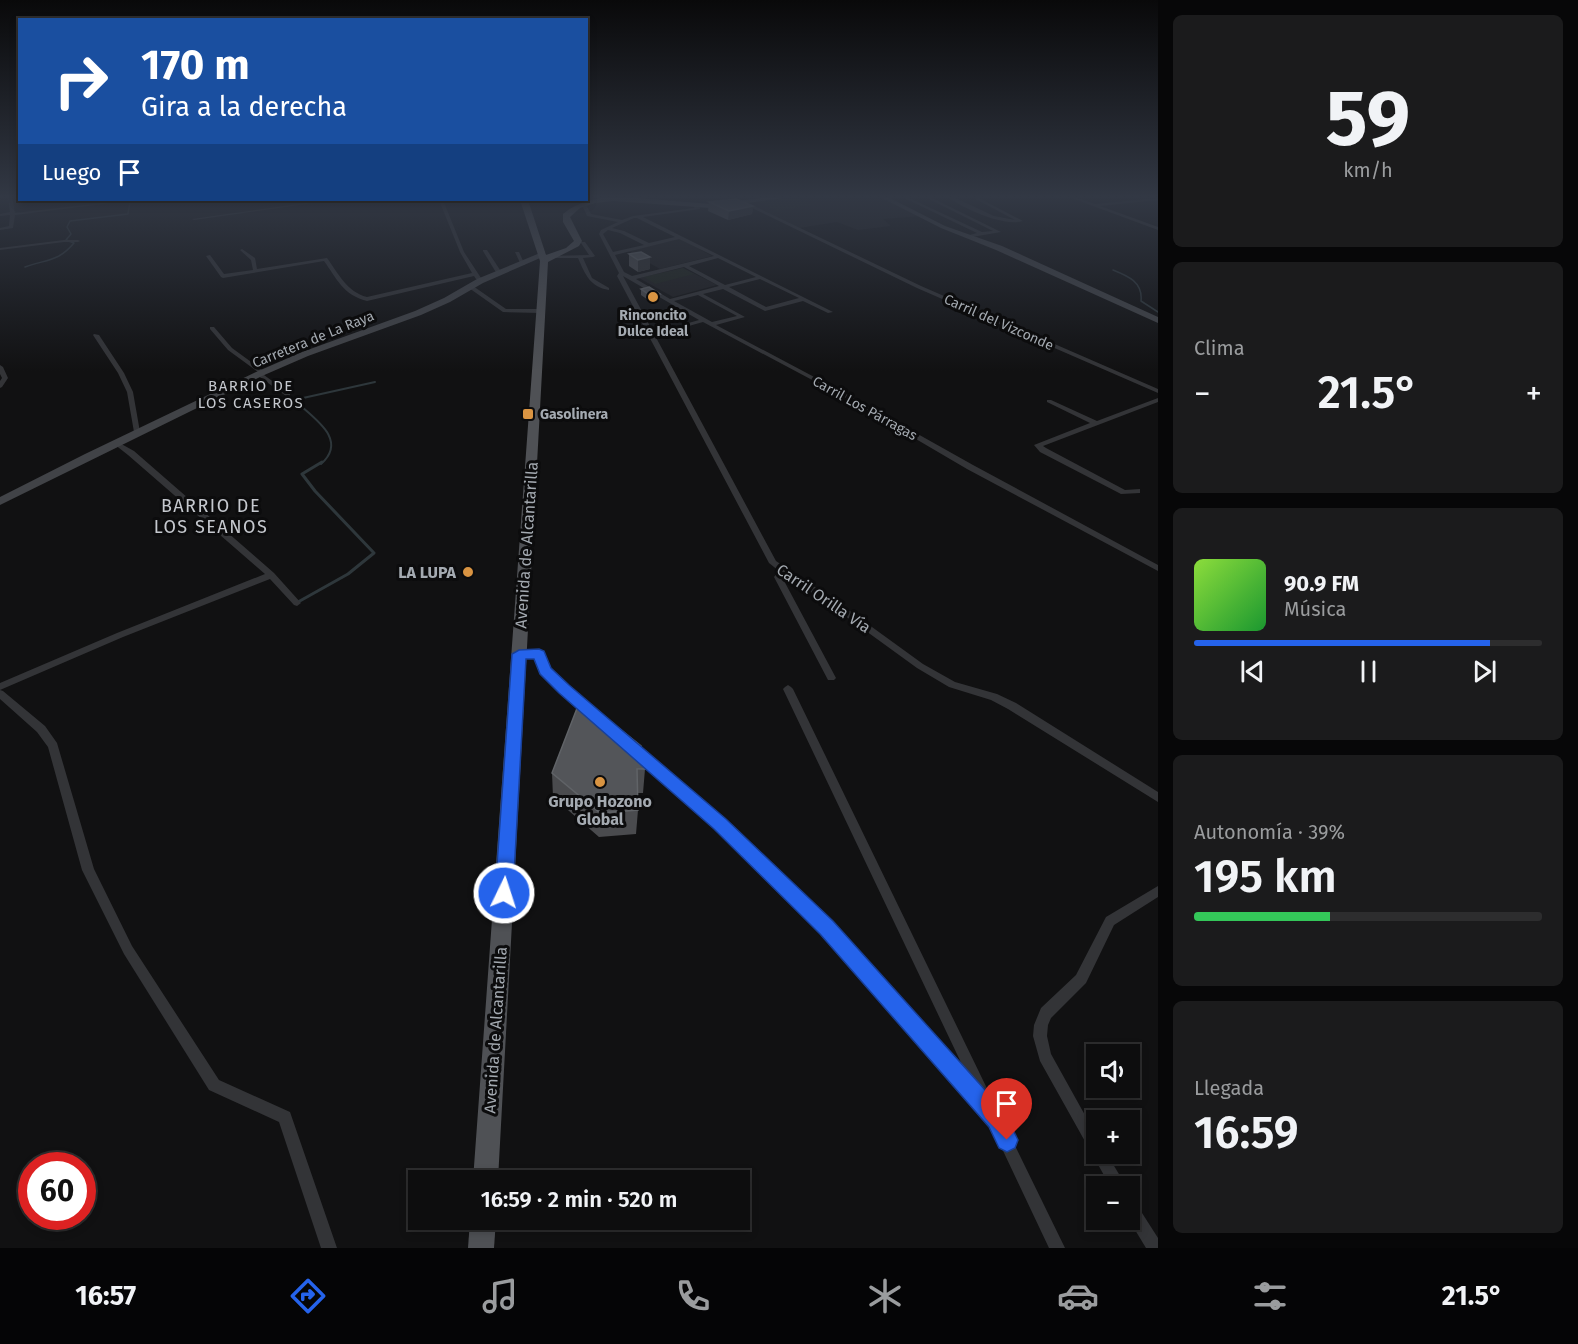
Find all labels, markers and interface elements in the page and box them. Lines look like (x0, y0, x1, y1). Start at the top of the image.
text: 170 m (141, 40, 250, 90)
icon: right (42, 42, 120, 120)
text: 59 (1326, 72, 1410, 166)
text: Gira a la derecha (141, 91, 347, 123)
icon: arrive (113, 156, 146, 189)
text: km/h (1343, 158, 1393, 182)
text: Luego (42, 159, 101, 186)
marker: Rinconcito Dulce Ideal (646, 290, 660, 304)
street label: Carril del Vizconde (941, 291, 1056, 354)
street label: Carretera de La Raya (250, 307, 377, 372)
place label: Rinconcito Dulce Ideal (618, 307, 689, 340)
text: Clima (1194, 336, 1245, 360)
text: 21.5° (1318, 366, 1418, 420)
street label: Carril Los Párragas (810, 373, 920, 444)
text: − (1194, 374, 1211, 414)
text: + (1526, 374, 1542, 414)
district label: BARRIO DE LOS CASEROS (198, 377, 304, 412)
place label: Gasolinera (540, 406, 609, 423)
marker: Gasolinera (521, 407, 535, 421)
street label: Avenida de Alcantarilla (511, 461, 542, 629)
district label: BARRIO DE LOS SEANOS (154, 495, 268, 538)
street label: Carril Orilla Vía (773, 560, 874, 637)
place label: LA LUPA (398, 563, 457, 582)
marker: LA LUPA (461, 565, 475, 579)
text: 90.9 FM (1284, 570, 1359, 597)
text: Música (1284, 597, 1346, 621)
icon: previous (1236, 655, 1269, 688)
icon: pause (1352, 655, 1385, 688)
icon: next (1468, 655, 1501, 688)
marker: Grupo Hozono Global (593, 775, 607, 789)
place label: Grupo Hozono Global (548, 792, 652, 829)
text: Autonomía · 39% (1194, 820, 1345, 844)
text: 195 km (1194, 850, 1337, 904)
position arrow (472, 861, 536, 925)
street label: Avenida de Alcantarilla (480, 946, 511, 1114)
map controls (1086, 1044, 1140, 1230)
button: sound (1086, 1044, 1140, 1098)
text: Llegada (1194, 1076, 1264, 1100)
pin (981, 1078, 1032, 1140)
icon: arrive (990, 1087, 1023, 1120)
text: 16:59 (1194, 1106, 1299, 1160)
button: + (1086, 1110, 1140, 1164)
speed limit sign: 60 (18, 1152, 96, 1230)
button: − (1086, 1176, 1140, 1230)
text: 16:59 · 2 min · 520 m (481, 1186, 677, 1213)
icon: directions (287, 1275, 329, 1317)
icon: music (479, 1275, 521, 1317)
icon: phone (672, 1275, 714, 1317)
icon: climate (864, 1275, 906, 1317)
icon: car (1057, 1275, 1099, 1317)
icon: filters (1249, 1275, 1291, 1317)
text: 16:57 (75, 1280, 136, 1312)
text: 21.5° (1442, 1280, 1503, 1312)

